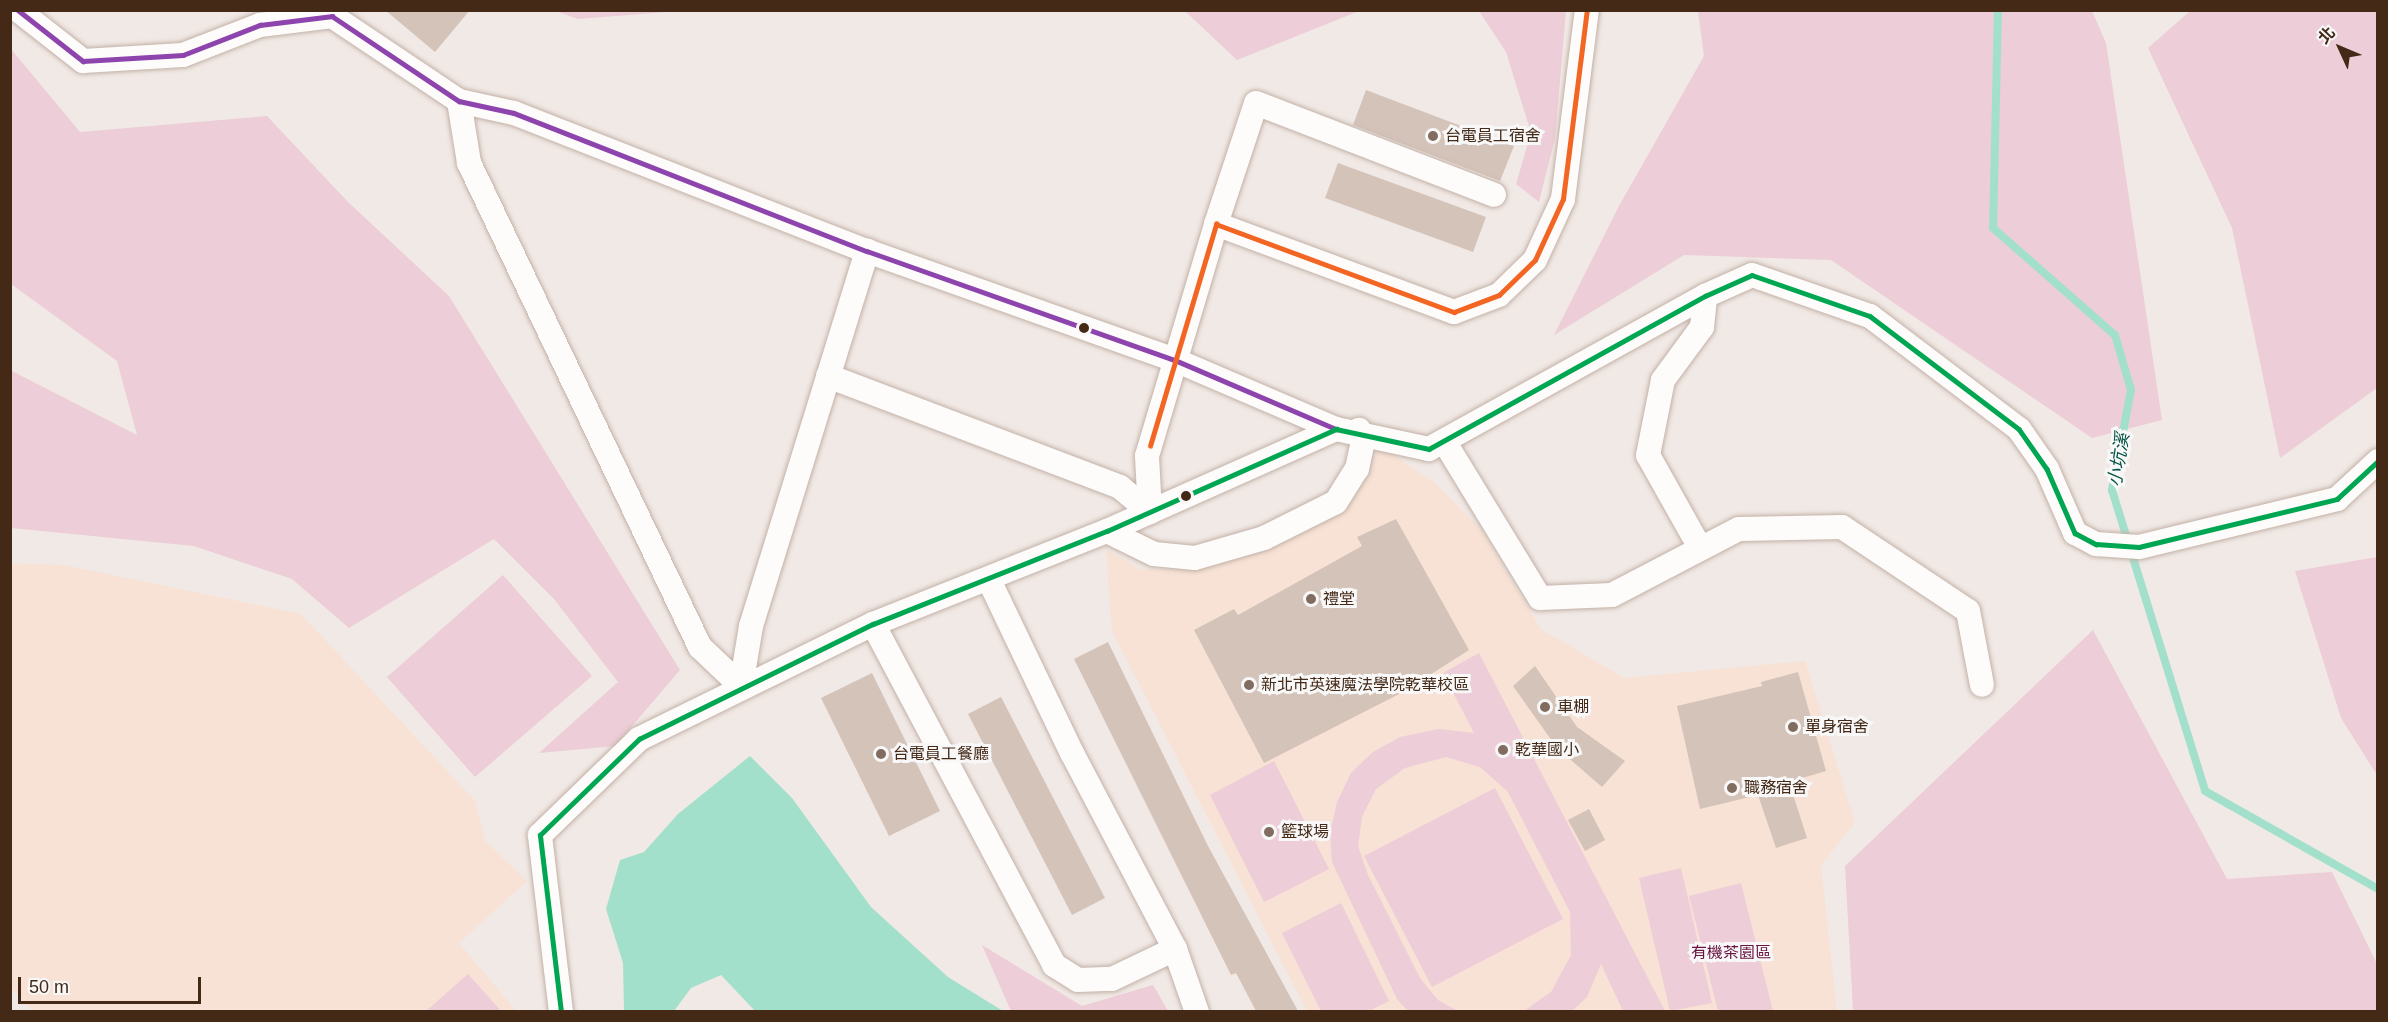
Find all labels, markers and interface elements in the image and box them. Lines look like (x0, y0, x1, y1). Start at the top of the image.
north arrow (2310, 18, 2370, 78)
text: 北 (2315, 23, 2338, 47)
place label: 台電員工宿舍 (1445, 126, 1541, 146)
marker: 台電員工宿舍 (1426, 129, 1440, 143)
unlabelled marker (1078, 322, 1090, 334)
water label: 小坑溪 (2104, 432, 2134, 488)
unlabelled marker (1180, 490, 1192, 502)
place label: 禮堂 (1323, 589, 1355, 609)
marker: 禮堂 (1304, 592, 1318, 606)
place label: 新北市英速魔法學院乾華校區 (1261, 675, 1469, 695)
marker: 新北市英速魔法學院乾華校區 (1242, 678, 1256, 692)
place label: 車棚 (1557, 697, 1589, 717)
marker: 車棚 (1538, 700, 1552, 714)
place label: 單身宿舍 (1805, 717, 1869, 737)
marker: 單身宿舍 (1786, 720, 1800, 734)
place label: 乾華國小 (1515, 740, 1579, 760)
marker: 乾華國小 (1496, 743, 1510, 757)
place label: 台電員工餐廳 (893, 744, 989, 764)
marker: 台電員工餐廳 (874, 747, 888, 761)
place label: 職務宿舍 (1744, 778, 1808, 798)
marker: 職務宿舍 (1725, 781, 1739, 795)
place label: 籃球場 (1281, 822, 1329, 842)
marker: 籃球場 (1262, 825, 1276, 839)
park label: 有機茶園區 (1691, 943, 1771, 963)
scale bar (21, 965, 204, 1003)
text: 50 m (29, 977, 69, 997)

